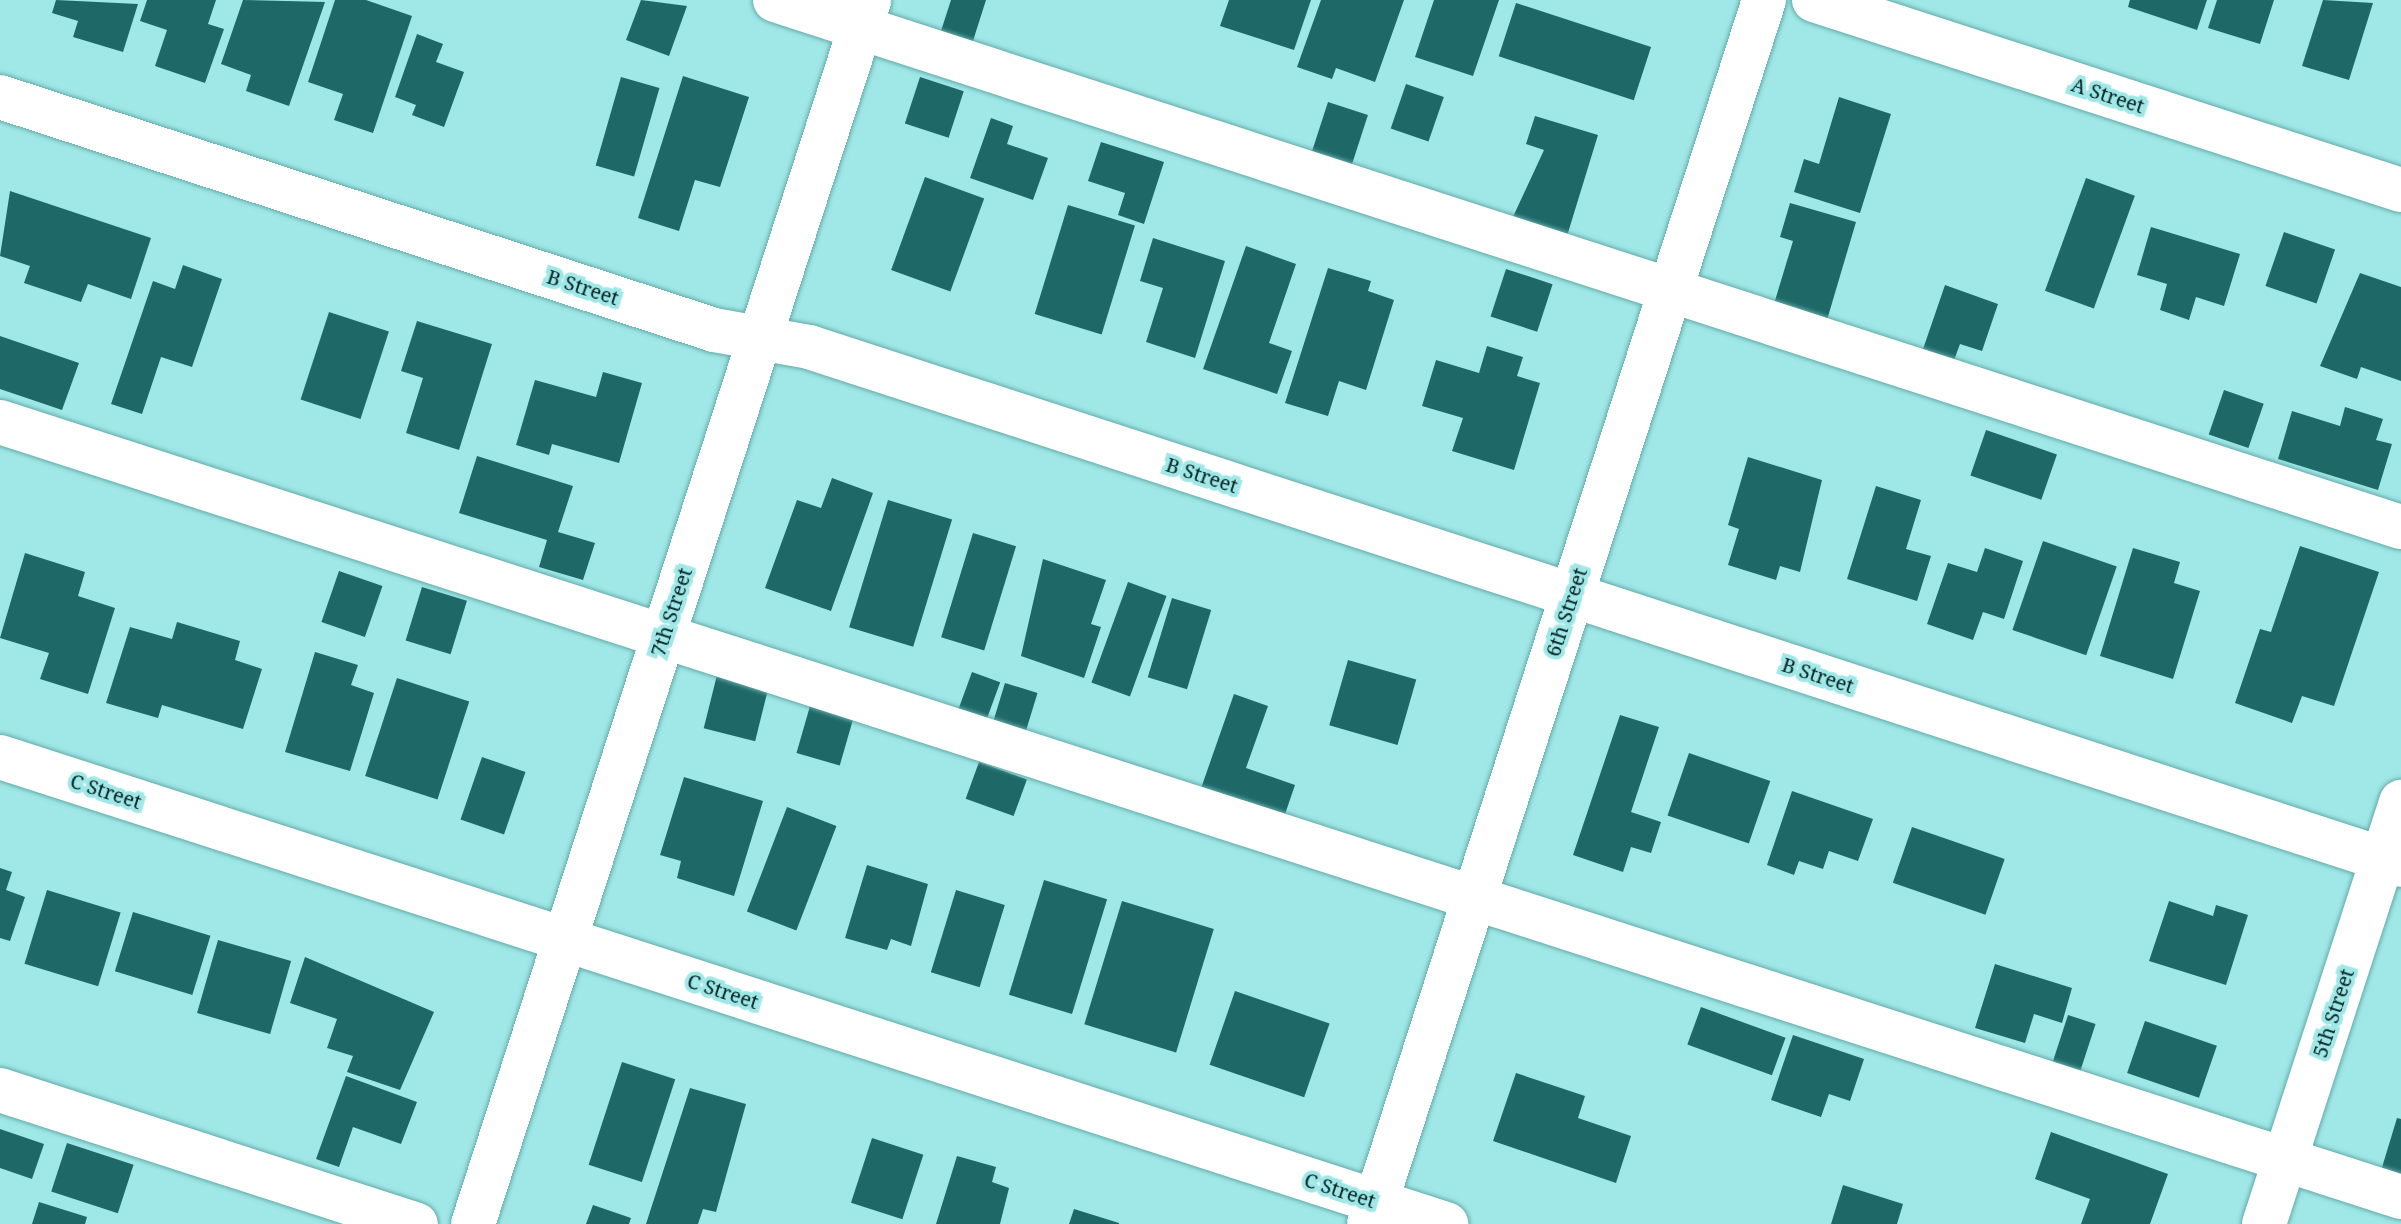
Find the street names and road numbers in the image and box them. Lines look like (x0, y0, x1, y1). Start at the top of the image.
street label: A Street (2069, 72, 2147, 118)
street label: B Street (544, 264, 622, 310)
street label: B Street (1163, 452, 1241, 498)
street label: 7th Street (645, 565, 697, 659)
street label: 6th Street (1540, 565, 1592, 659)
street label: B Street (1779, 652, 1857, 698)
street label: C Street (67, 768, 145, 814)
street label: 5th Street (2307, 966, 2359, 1060)
street label: C Street (684, 968, 762, 1014)
street label: C Street (1301, 1167, 1379, 1213)

